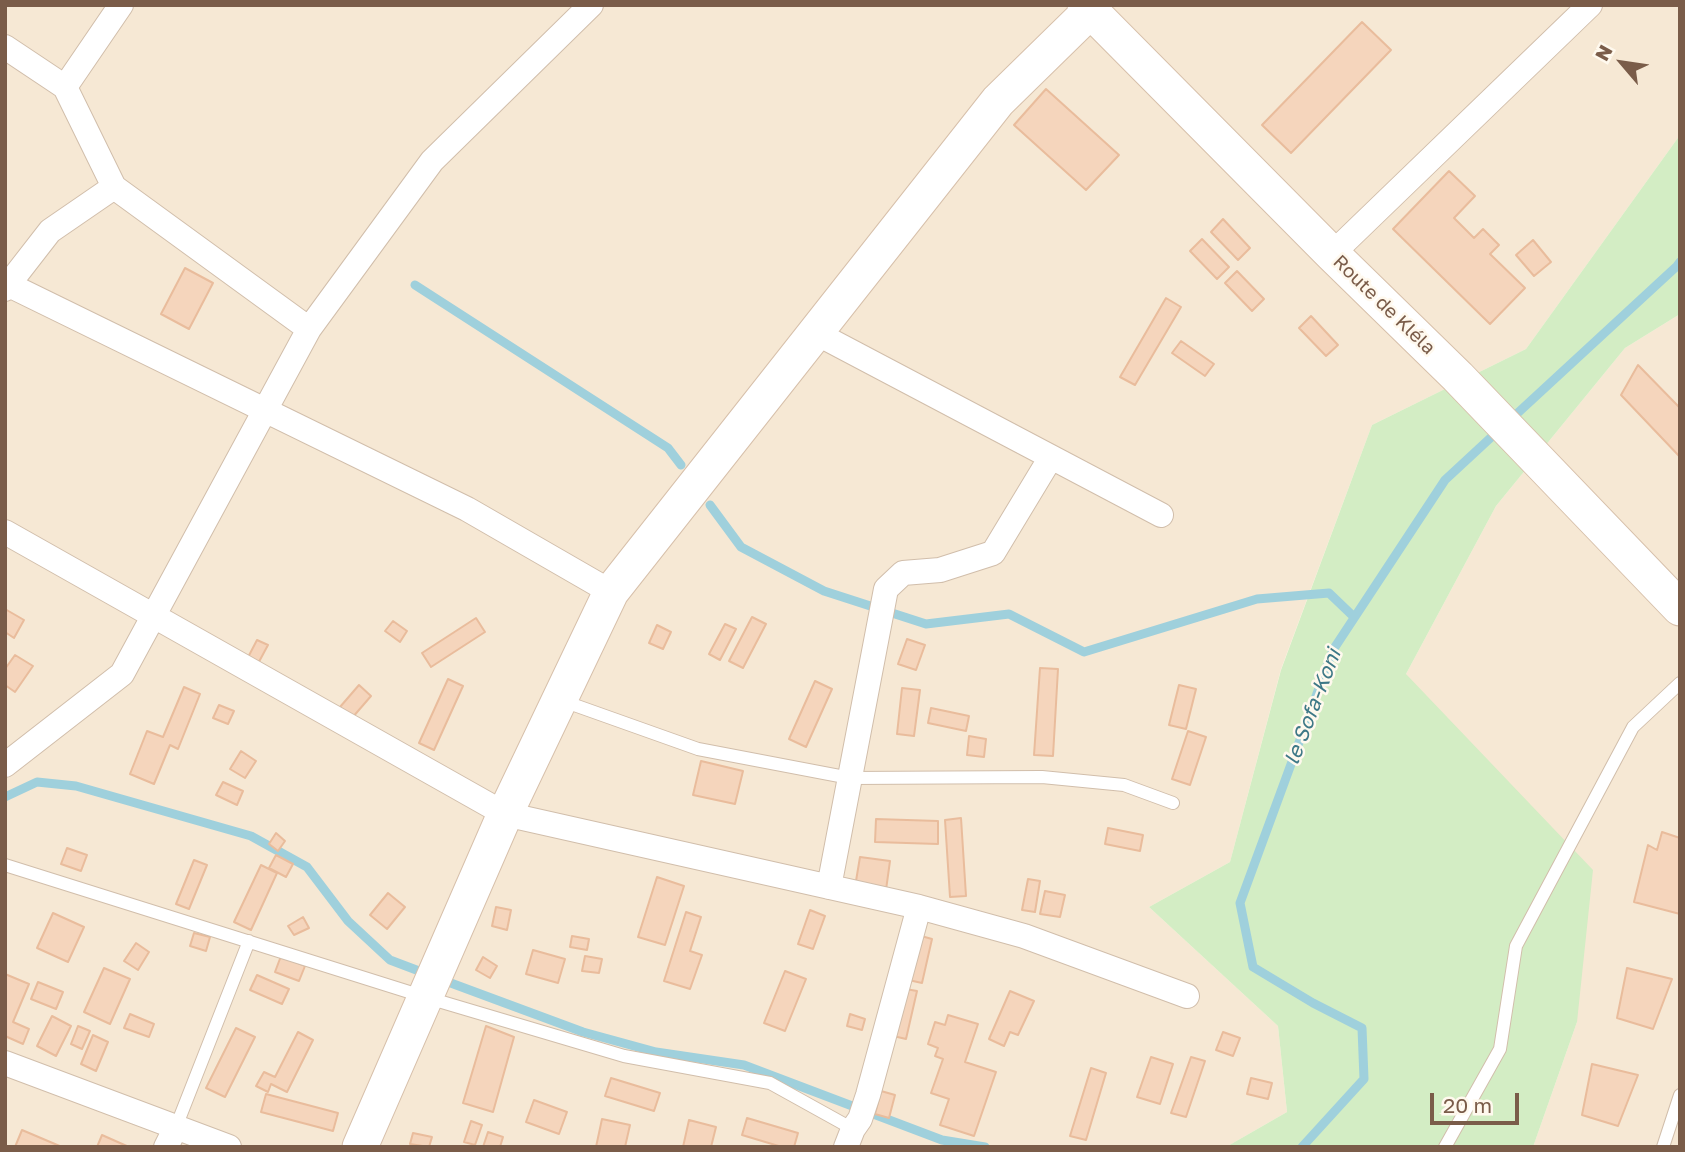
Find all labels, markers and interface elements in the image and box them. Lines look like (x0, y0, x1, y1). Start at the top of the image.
north arrow (1587, 28, 1657, 98)
text: N (1590, 41, 1617, 64)
street label: Route de Kléla (1328, 251, 1440, 359)
water label: le Sofa-Koni (1279, 646, 1347, 768)
scale bar (1433, 1078, 1522, 1122)
text: 20 m (1443, 1092, 1492, 1118)

